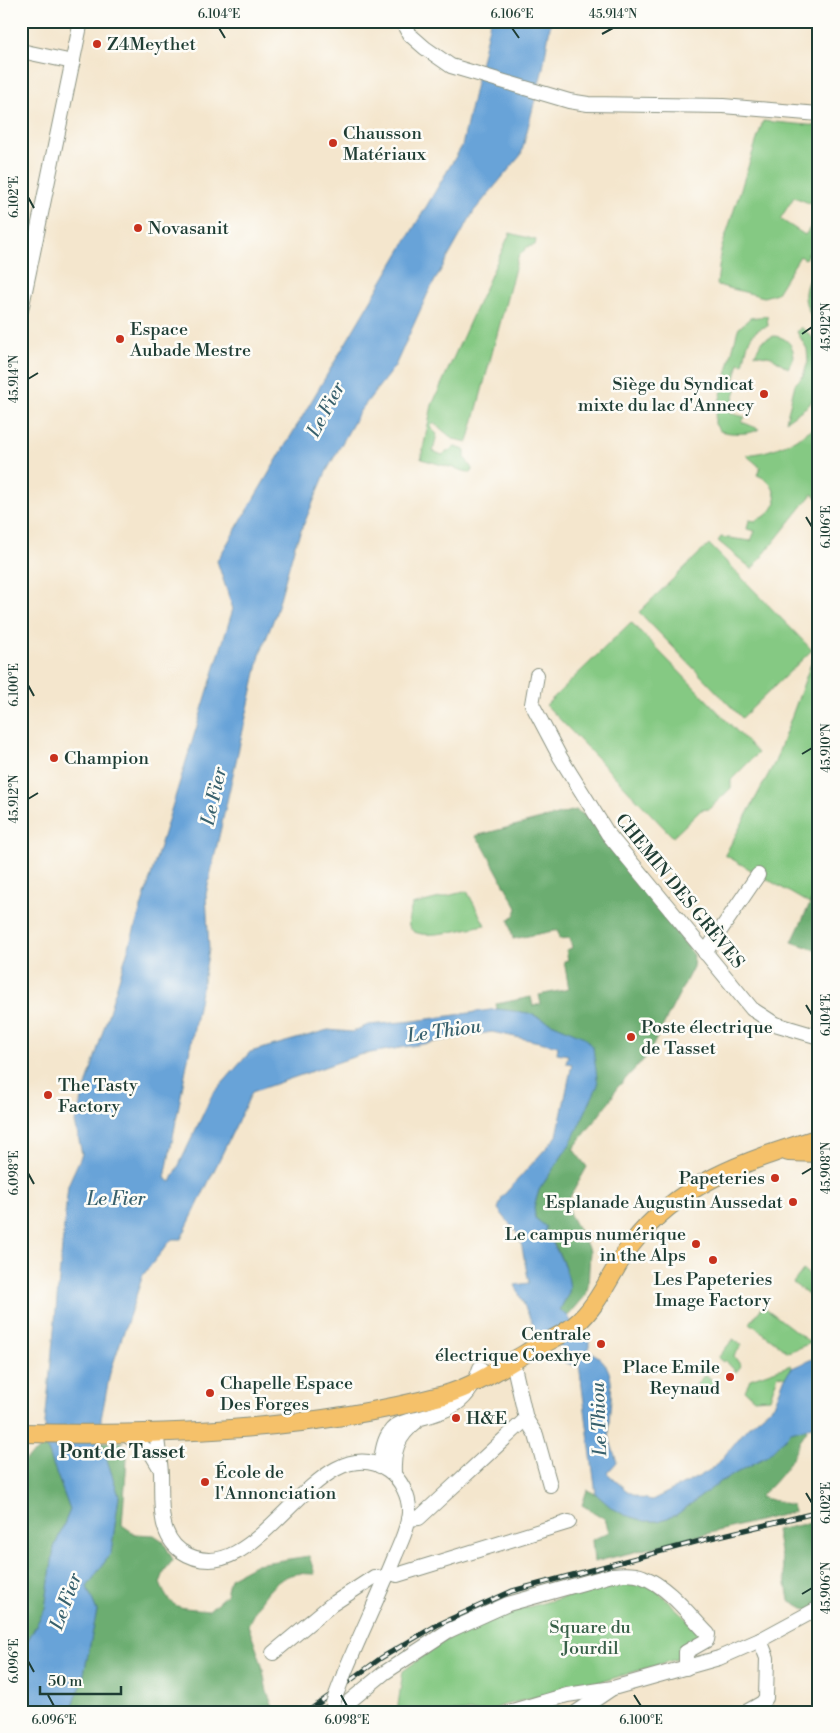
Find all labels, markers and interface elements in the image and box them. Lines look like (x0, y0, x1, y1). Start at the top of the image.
text: 6.104°E (198, 7, 240, 22)
text: 6.106°E (491, 7, 533, 22)
text: 45.914°N (589, 7, 637, 22)
place label: Z4Meythet (107, 33, 197, 56)
marker: Z4Meythet (91, 38, 103, 50)
place label: Chausson Matériaux (343, 122, 427, 166)
marker: Chausson Matériaux (327, 137, 339, 149)
text: 6.102°E (7, 176, 22, 218)
place label: Novasanit (148, 217, 229, 240)
marker: Novasanit (132, 222, 144, 234)
text: 45.912°N (819, 302, 834, 351)
place label: Espace Aubade Mestre (129, 318, 251, 362)
marker: Espace Aubade Mestre (114, 333, 126, 345)
text: 45.914°N (7, 355, 22, 403)
place label: Siège du Syndicat mixte du lac d'Annecy (578, 373, 755, 417)
water label: Le Fier (301, 377, 351, 442)
marker: Siège du Syndicat mixte du lac d'Annecy (758, 388, 770, 400)
text: 6.106°E (819, 506, 834, 548)
text: 6.100°E (7, 663, 22, 707)
text: 45.910°N (819, 723, 834, 773)
place label: Champion (64, 747, 149, 770)
marker: Champion (48, 752, 60, 764)
water label: Le Fier (195, 764, 232, 828)
text: 45.912°N (7, 774, 22, 823)
street label: CHEMIN DES GRÈVES (610, 809, 749, 974)
text: 6.104°E (819, 994, 834, 1036)
water label: Le Thiou (405, 1014, 483, 1048)
place label: Poste électrique de Tasset (641, 1016, 773, 1060)
marker: Poste électrique de Tasset (625, 1031, 637, 1043)
place label: The Tasty Factory (58, 1074, 138, 1118)
marker: The Tasty Factory (42, 1089, 54, 1101)
text: 45.908°N (819, 1142, 834, 1194)
text: 6.098°E (7, 1150, 22, 1196)
place label: Papeteries (679, 1167, 765, 1190)
marker: Papeteries (769, 1172, 781, 1184)
water label: Le Fier (86, 1187, 146, 1211)
place label: Esplanade Augustin Aussedat (545, 1191, 784, 1214)
marker: Esplanade Augustin Aussedat (787, 1196, 799, 1208)
place label: Le campus numérique in the Alps (505, 1223, 686, 1267)
marker: Le campus numérique in the Alps (690, 1238, 702, 1250)
marker: Les Papeteries Image Factory (707, 1254, 719, 1266)
place label: Les Papeteries Image Factory (654, 1268, 773, 1312)
place label: Centrale électrique Coexhye (435, 1323, 591, 1367)
marker: Centrale électrique Coexhye (595, 1338, 607, 1350)
place label: Place Emile Reynaud (623, 1356, 721, 1400)
marker: Place Emile Reynaud (724, 1371, 736, 1383)
place label: Chapelle Espace Des Forges (220, 1372, 353, 1416)
water label: Le Thiou (586, 1381, 612, 1457)
marker: Chapelle Espace Des Forges (204, 1387, 216, 1399)
place label: H&E (466, 1407, 507, 1430)
marker: H&E (450, 1412, 462, 1424)
district label: Pont de Tasset (59, 1440, 185, 1464)
place label: École de l'Annonciation (215, 1461, 337, 1505)
marker: École de l'Annonciation (199, 1476, 211, 1488)
text: 6.102°E (819, 1482, 834, 1524)
text: 45.906°N (819, 1562, 834, 1614)
water label: Le Fier (44, 1569, 88, 1634)
park label: Square du Jourdil (549, 1616, 632, 1660)
text: 6.096°E (7, 1638, 22, 1684)
scale bar (40, 1663, 121, 1695)
text: 50 m (48, 1672, 82, 1691)
text: 6.096°E (31, 1713, 77, 1728)
text: 6.098°E (324, 1713, 370, 1728)
text: 6.100°E (619, 1713, 663, 1728)

